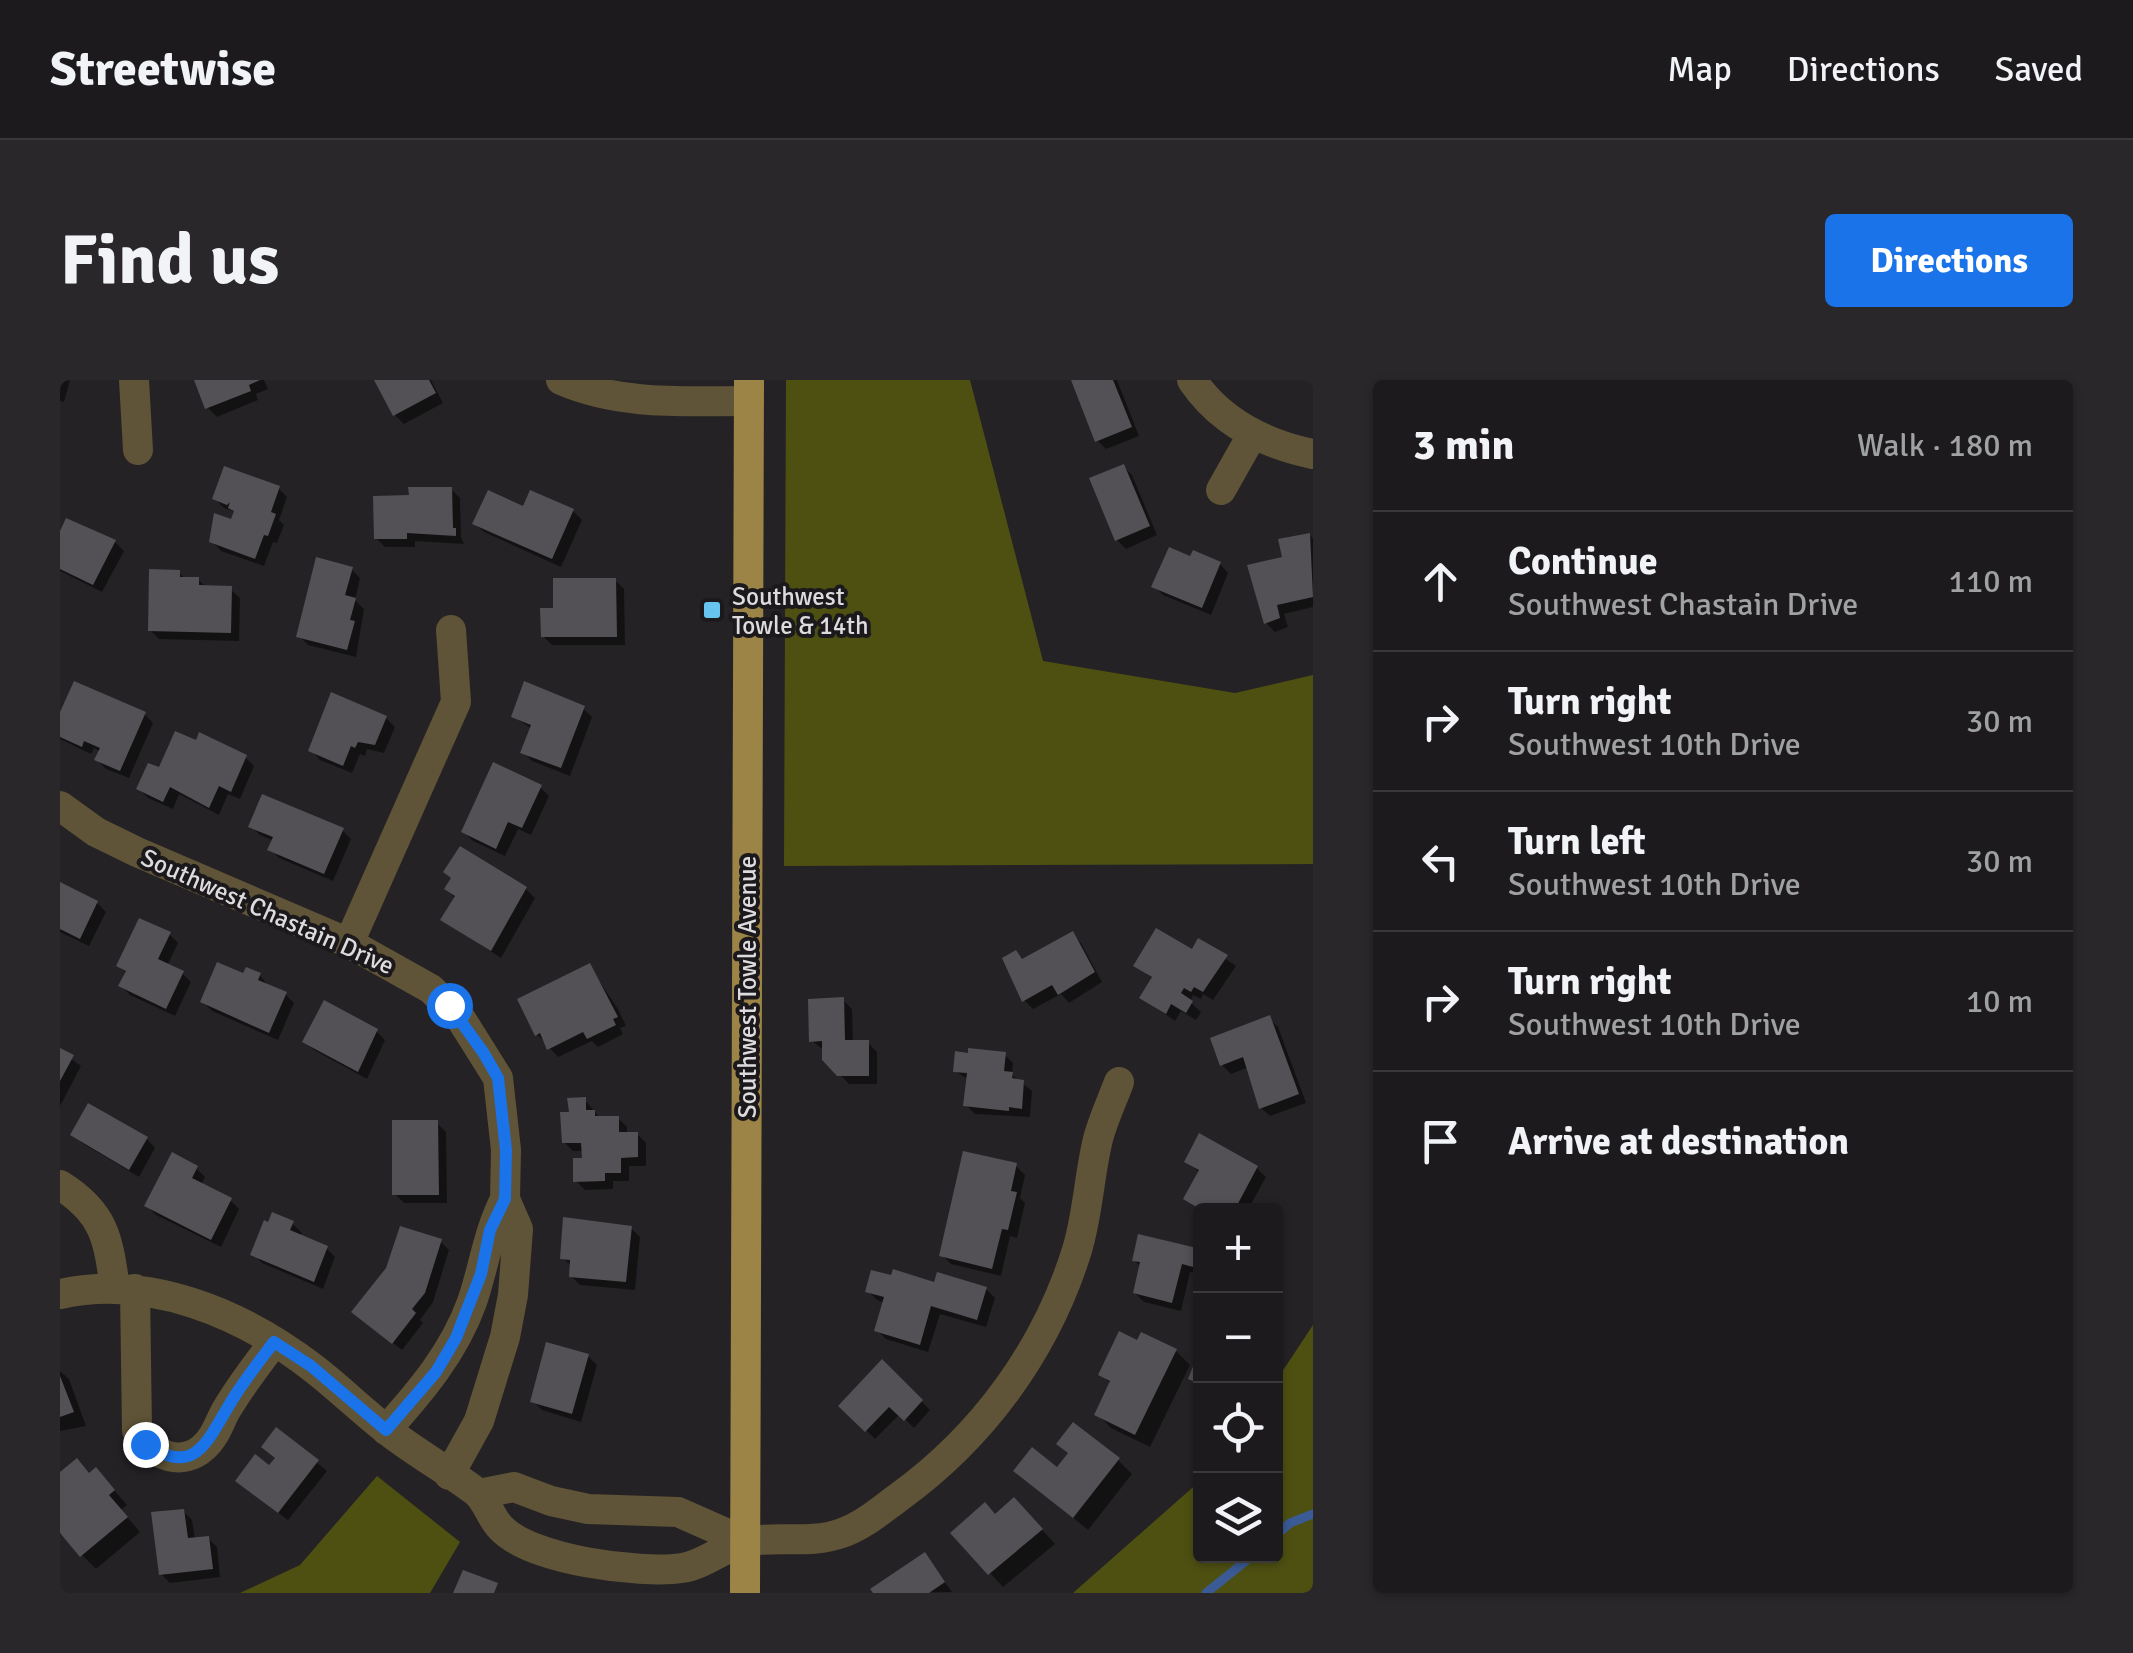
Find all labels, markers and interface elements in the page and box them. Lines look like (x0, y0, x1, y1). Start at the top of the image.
text: Streetwise (50, 40, 276, 99)
text: Map (1667, 48, 1732, 91)
text: Directions (1787, 48, 1940, 91)
text: Saved (1995, 48, 2083, 91)
button: Directions (1825, 214, 2073, 307)
text: Find us (60, 217, 279, 303)
text: 3 min (1413, 420, 1514, 471)
text: Walk · 180 m (1857, 426, 2033, 465)
text: Continue (1508, 538, 1658, 585)
icon: ahead (1413, 554, 1468, 609)
text: 110 m (1949, 562, 2033, 601)
place label: Southwest Towle & 14th (732, 581, 869, 641)
text: Southwest Chastain Drive (1508, 585, 1858, 624)
marker: Southwest Towle & 14th (701, 599, 723, 621)
text: Turn right (1508, 678, 1672, 725)
icon: right (1413, 694, 1468, 749)
text: 30 m (1966, 702, 2033, 741)
text: Southwest 10th Drive (1508, 725, 1801, 764)
text: Turn left (1508, 818, 1646, 865)
icon: left (1413, 834, 1468, 889)
street label: Southwest Chastain Drive (137, 842, 399, 981)
text: 30 m (1966, 842, 2033, 881)
street label: Southwest Towle Avenue (732, 856, 763, 1118)
text: Southwest 10th Drive (1508, 865, 1801, 904)
text: Turn right (1508, 958, 1672, 1005)
icon: right (1413, 974, 1468, 1029)
text: 10 m (1966, 982, 2033, 1021)
route start (427, 983, 473, 1029)
text: Southwest 10th Drive (1508, 1005, 1801, 1044)
icon: arrive (1413, 1114, 1468, 1169)
text: Arrive at destination (1508, 1118, 1849, 1165)
map controls (1193, 1203, 1283, 1563)
button: + (1193, 1203, 1283, 1293)
button: − (1193, 1293, 1283, 1383)
button: locate (1193, 1383, 1283, 1473)
route end (123, 1422, 169, 1468)
button: layers (1193, 1473, 1283, 1563)

